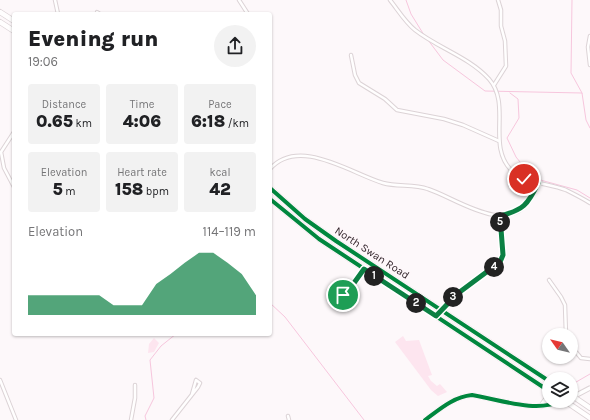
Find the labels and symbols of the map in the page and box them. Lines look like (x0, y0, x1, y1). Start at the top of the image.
pin (507, 162, 541, 196)
pin: 5 (490, 212, 510, 232)
street label: North Swan Road (332, 224, 412, 282)
pin: 4 (484, 257, 504, 277)
pin: 1 (364, 266, 384, 286)
pin (326, 278, 360, 312)
pin: 3 (443, 287, 463, 307)
pin: 2 (406, 293, 426, 313)
north arrow (542, 328, 578, 364)

